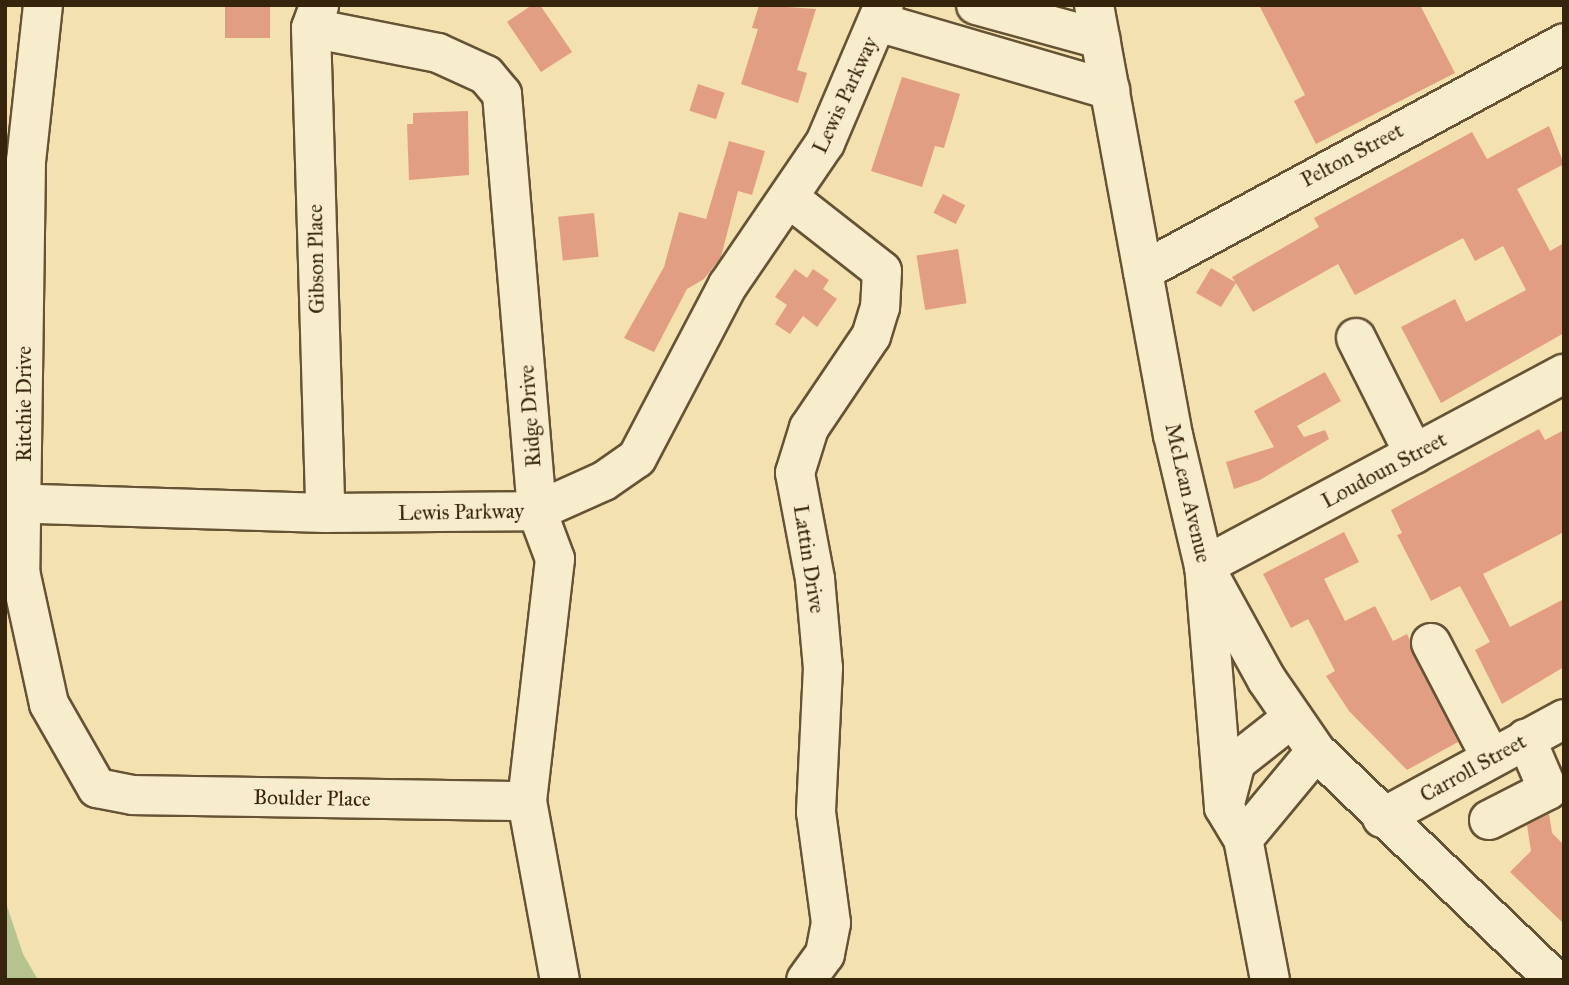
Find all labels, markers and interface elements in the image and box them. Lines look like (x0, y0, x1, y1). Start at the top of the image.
street label: Lewis Parkway (807, 33, 883, 157)
street label: Pelton Street (1297, 118, 1407, 192)
street label: Gibson Place (302, 204, 330, 314)
street label: Ritchie Drive (11, 346, 37, 462)
street label: Ridge Drive (514, 364, 546, 468)
street label: McLean Avenue (1160, 421, 1216, 565)
street label: Loudoun Street (1317, 426, 1451, 514)
street label: Lewis Parkway (398, 498, 524, 526)
street label: Lattin Drive (788, 503, 830, 615)
street label: Carroll Street (1415, 728, 1531, 808)
street label: Boulder Place (253, 784, 371, 812)

